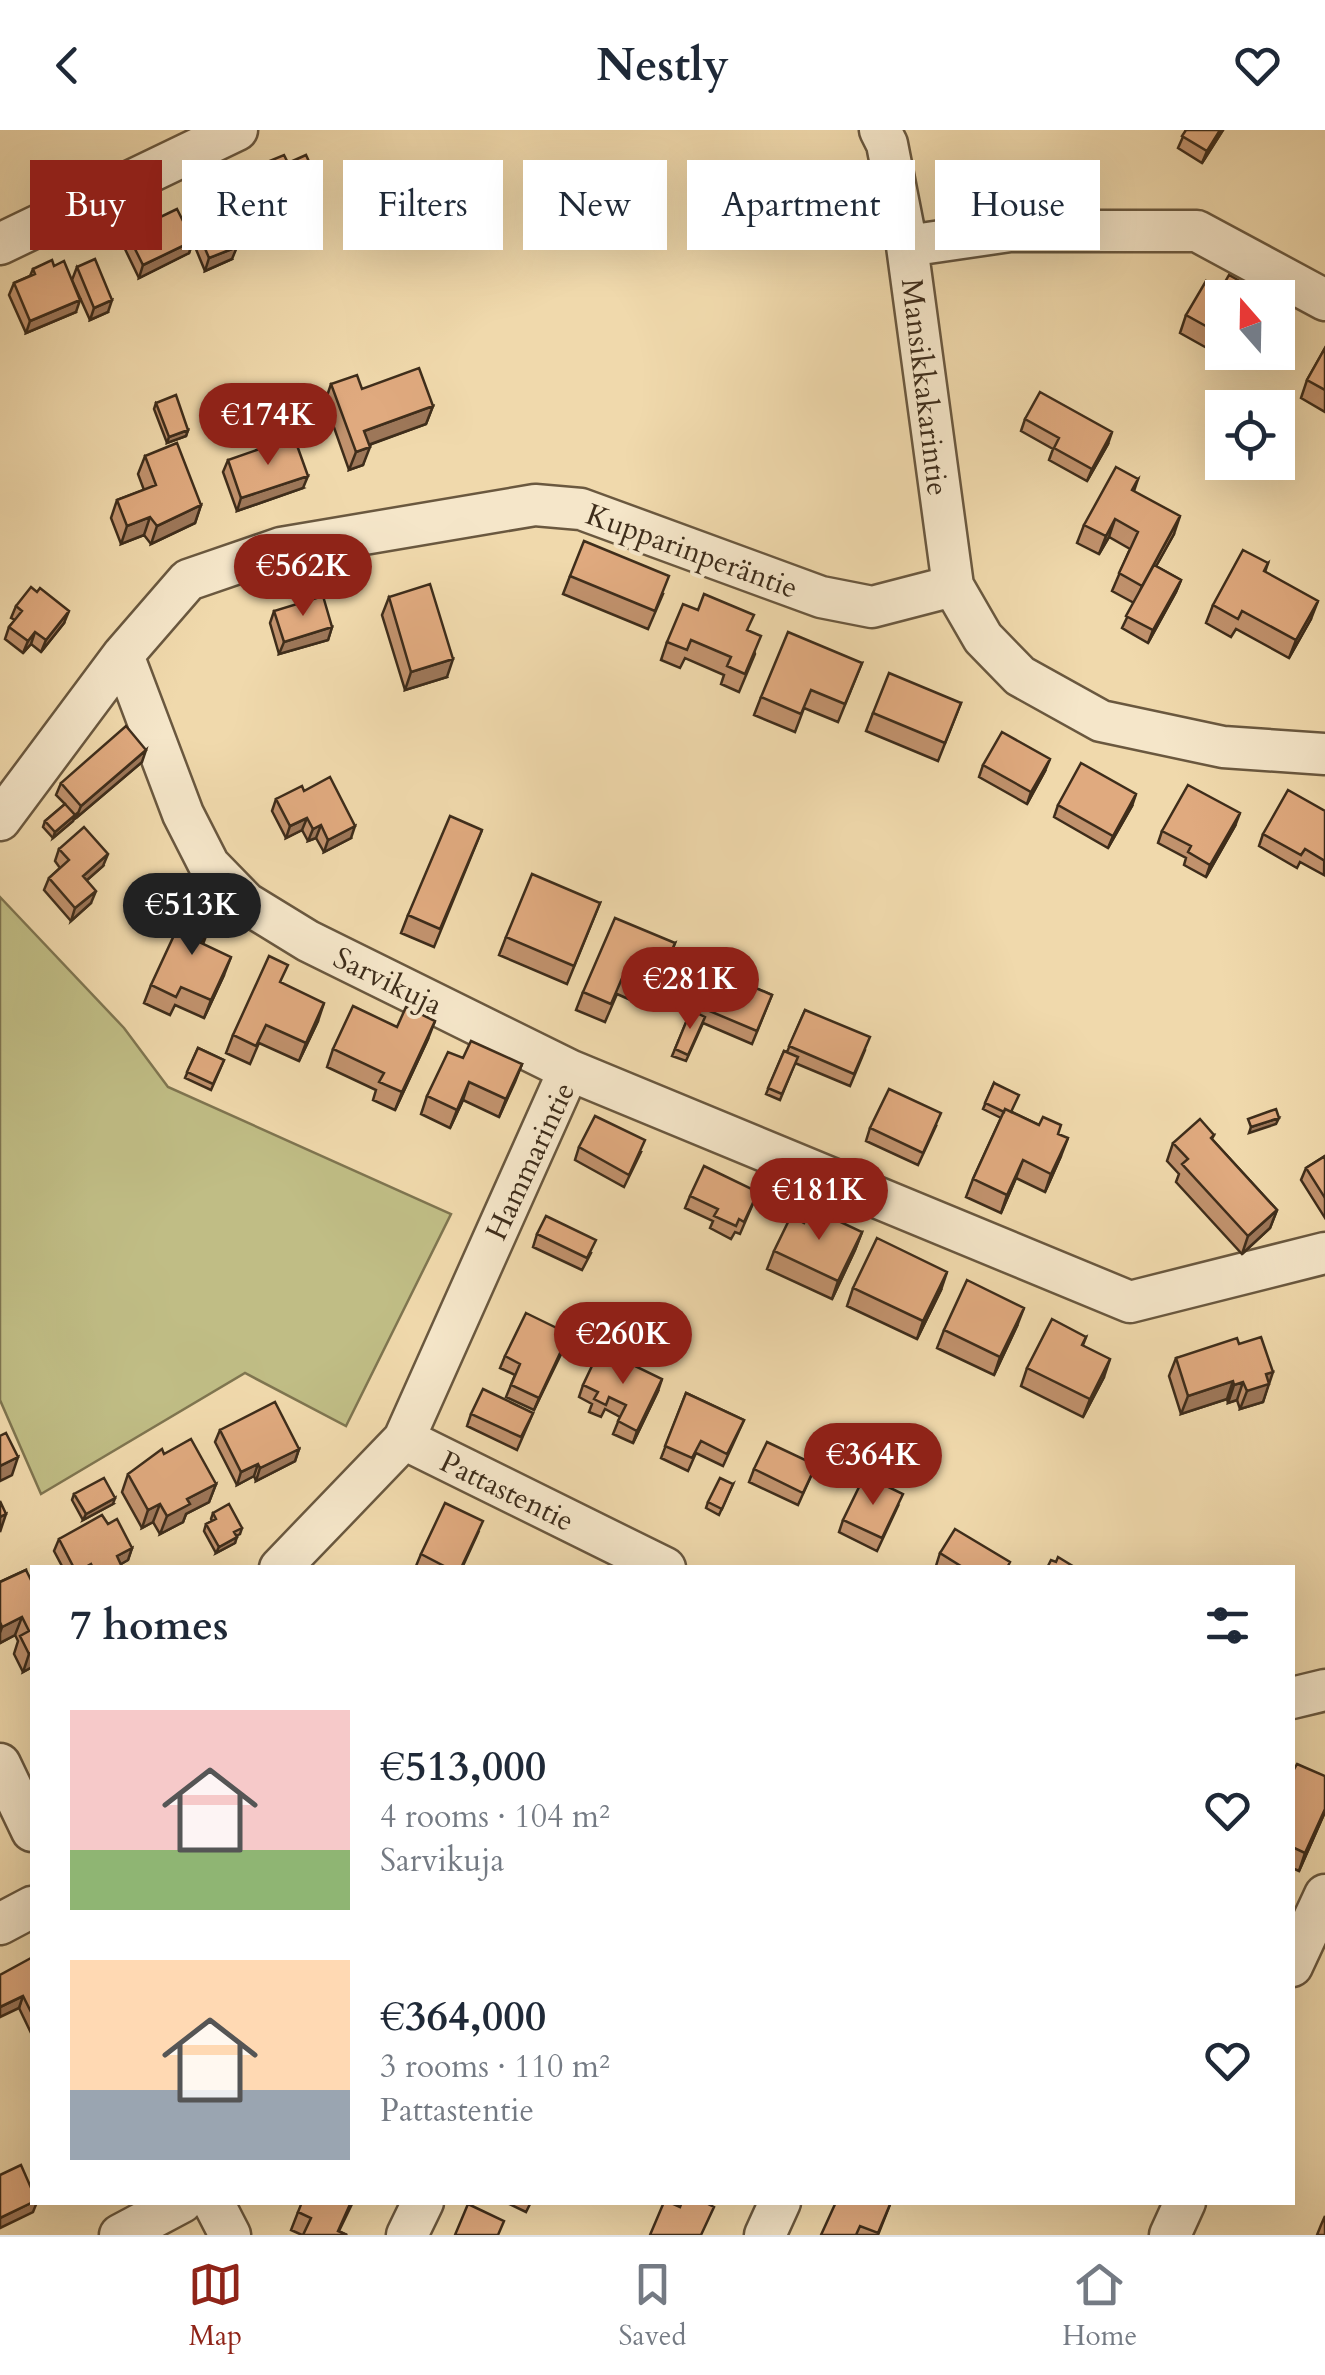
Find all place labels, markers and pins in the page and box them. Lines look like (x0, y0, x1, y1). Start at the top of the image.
pin: €174K (198, 383, 338, 468)
pin: €562K (233, 534, 373, 619)
pin: €513K (122, 873, 262, 958)
pin: €281K (620, 947, 760, 1032)
pin: €181K (749, 1158, 889, 1243)
pin: €260K (553, 1302, 693, 1387)
pin: €364K (803, 1423, 943, 1508)

